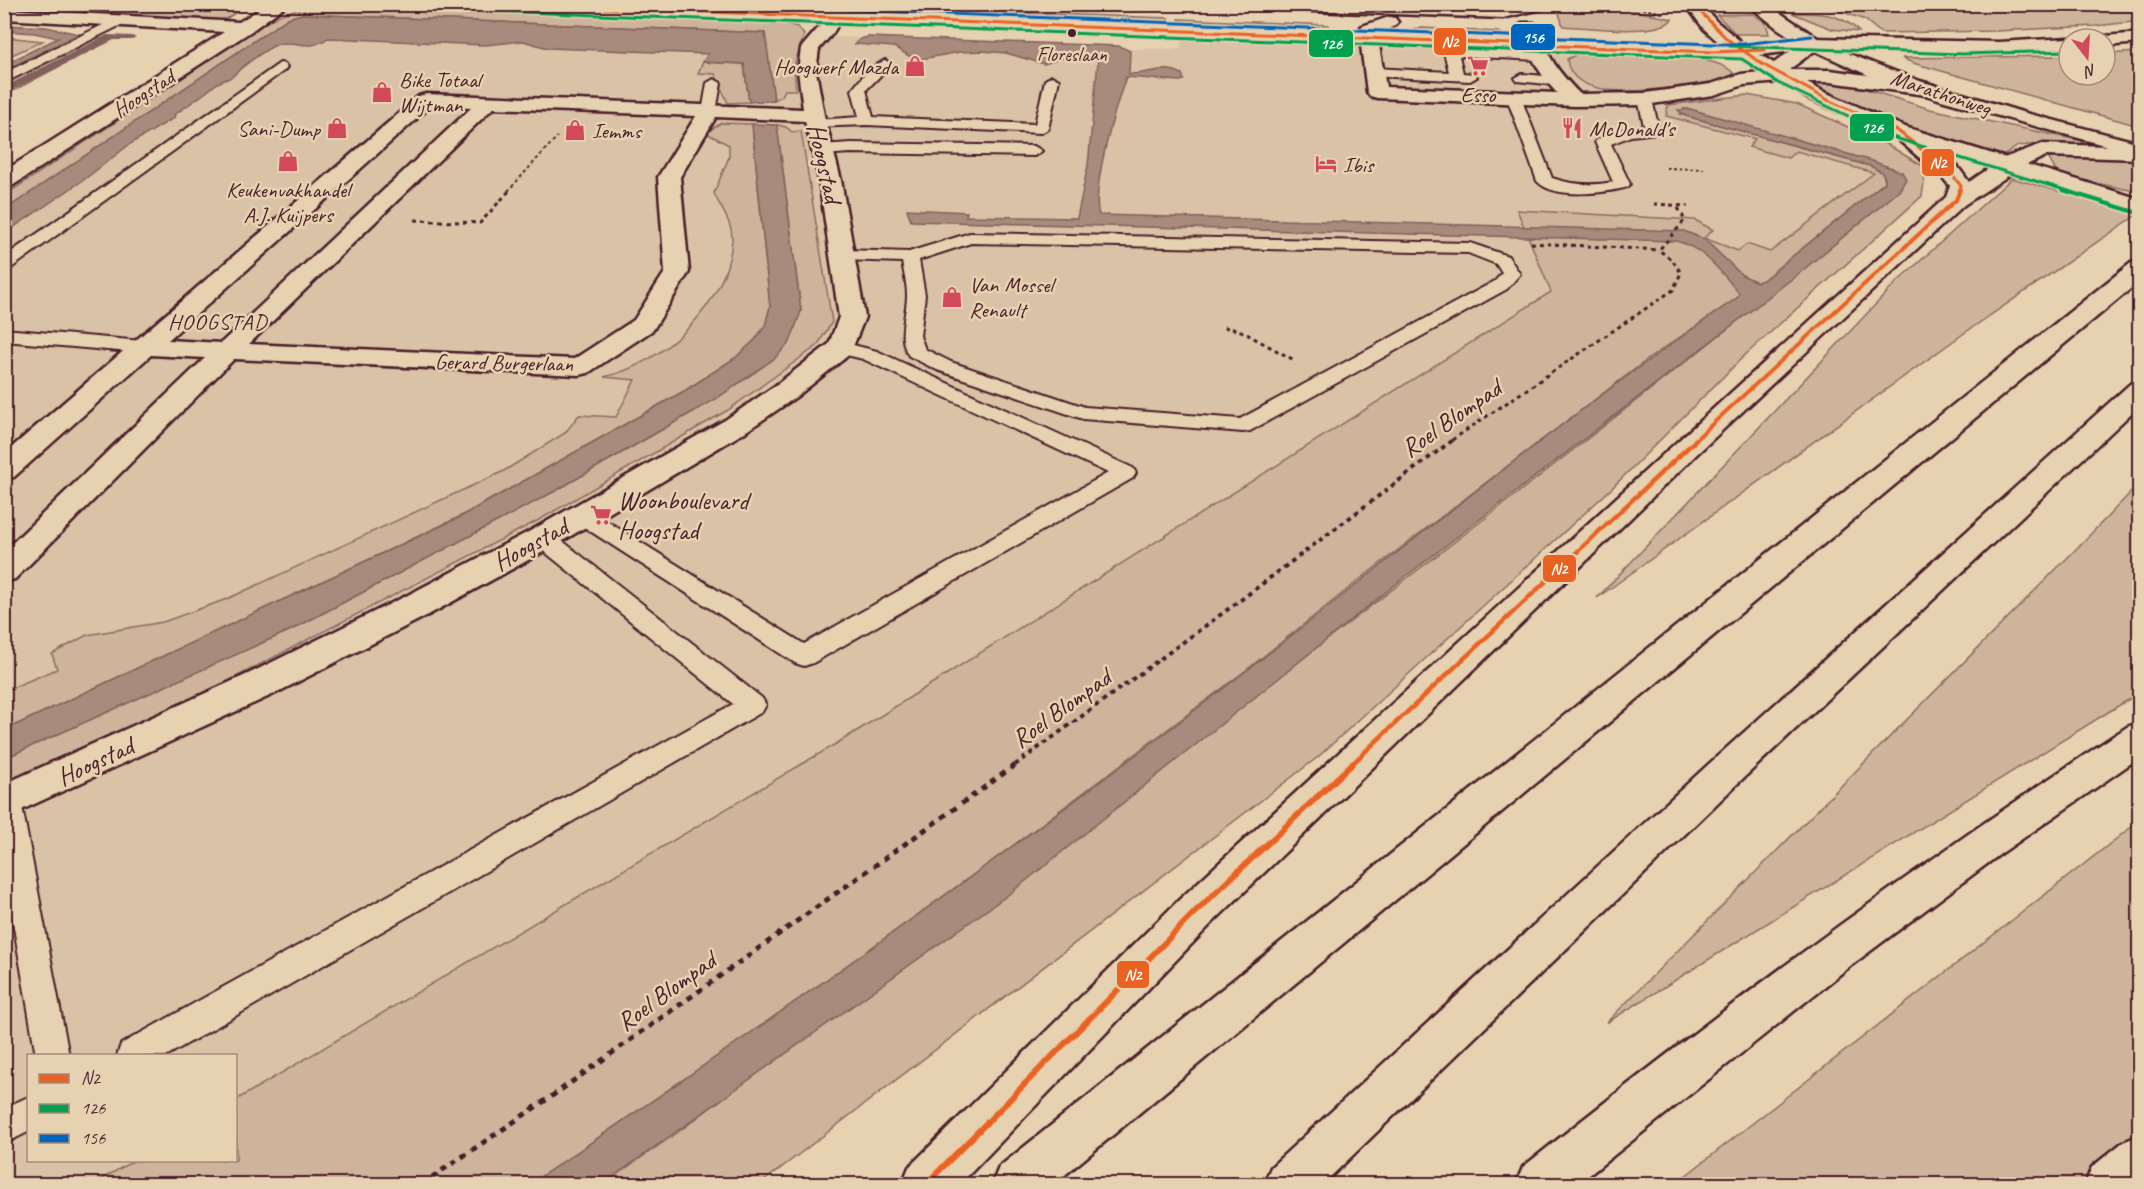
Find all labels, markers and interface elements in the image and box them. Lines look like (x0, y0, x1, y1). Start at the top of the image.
line badge: 156 (1510, 23, 1556, 51)
marker: Floreslaan (1066, 27, 1078, 39)
line badge: N2 (1433, 27, 1467, 56)
north arrow (2057, 27, 2117, 87)
text: 156 (1522, 28, 1545, 48)
line badge: 126 (1308, 29, 1354, 58)
text: N2 (1441, 32, 1460, 52)
text: 126 (1320, 34, 1343, 54)
place label: Floreslaan (1037, 42, 1108, 67)
place label: Hoogwerf Mazda (774, 53, 899, 81)
shop icon: Hoogwerf Mazda (903, 54, 927, 78)
supermarket icon: Esso (1466, 54, 1490, 78)
text: N (2080, 59, 2099, 82)
street label: Hoogstad (107, 62, 183, 124)
street label: Marathonweg (1887, 64, 1995, 123)
place label: Bike Totaal Wijtman (399, 66, 485, 119)
shop icon: Bike Totaal Wijtman (370, 80, 394, 104)
place label: Esso (1461, 81, 1496, 109)
line badge: 126 (1849, 113, 1895, 142)
place label: Sani-Dump (237, 115, 322, 143)
place label: McDonald's (1589, 115, 1677, 143)
shop icon: Sani-Dump (325, 116, 349, 140)
restaurant icon: McDonald's (1560, 116, 1584, 140)
place label: Iemms (592, 117, 644, 145)
shop icon: Iemms (563, 118, 587, 142)
text: 126 (1861, 118, 1884, 138)
street label: Hoogstad (799, 120, 851, 210)
line badge: N2 (1921, 148, 1955, 177)
shop icon: Keukenvakhandel A.J. Kuijpers (276, 149, 300, 173)
place label: Ibis (1343, 151, 1375, 179)
hotel icon: Ibis (1314, 152, 1338, 176)
text: N2 (1929, 153, 1948, 173)
place label: Keukenvakhandel A.J. Kuijpers (226, 176, 354, 229)
place label: Van Mossel Renault (969, 271, 1057, 324)
shop icon: Van Mossel Renault (940, 285, 964, 309)
district label: HOOGSTAD (168, 308, 269, 336)
street label: Gerard Burgerlaan (435, 348, 573, 378)
street label: Roel Blompad (1395, 370, 1511, 465)
place label: Woonboulevard Hoogstad (618, 484, 752, 547)
supermarket icon: Woonboulevard Hoogstad (589, 503, 613, 527)
street label: Hoogstad (487, 509, 577, 578)
line badge: N2 (1542, 554, 1577, 583)
text: N2 (1550, 559, 1569, 579)
street label: Roel Blompad (1005, 659, 1121, 756)
street label: Hoogstad (52, 728, 142, 793)
street label: Roel Blompad (610, 942, 726, 1039)
line badge: N2 (1116, 960, 1150, 989)
text: N2 (1124, 965, 1143, 985)
legend (27, 1054, 237, 1162)
text: N2 (81, 1067, 102, 1089)
text: 126 (81, 1097, 106, 1119)
text: 156 (81, 1127, 106, 1149)

